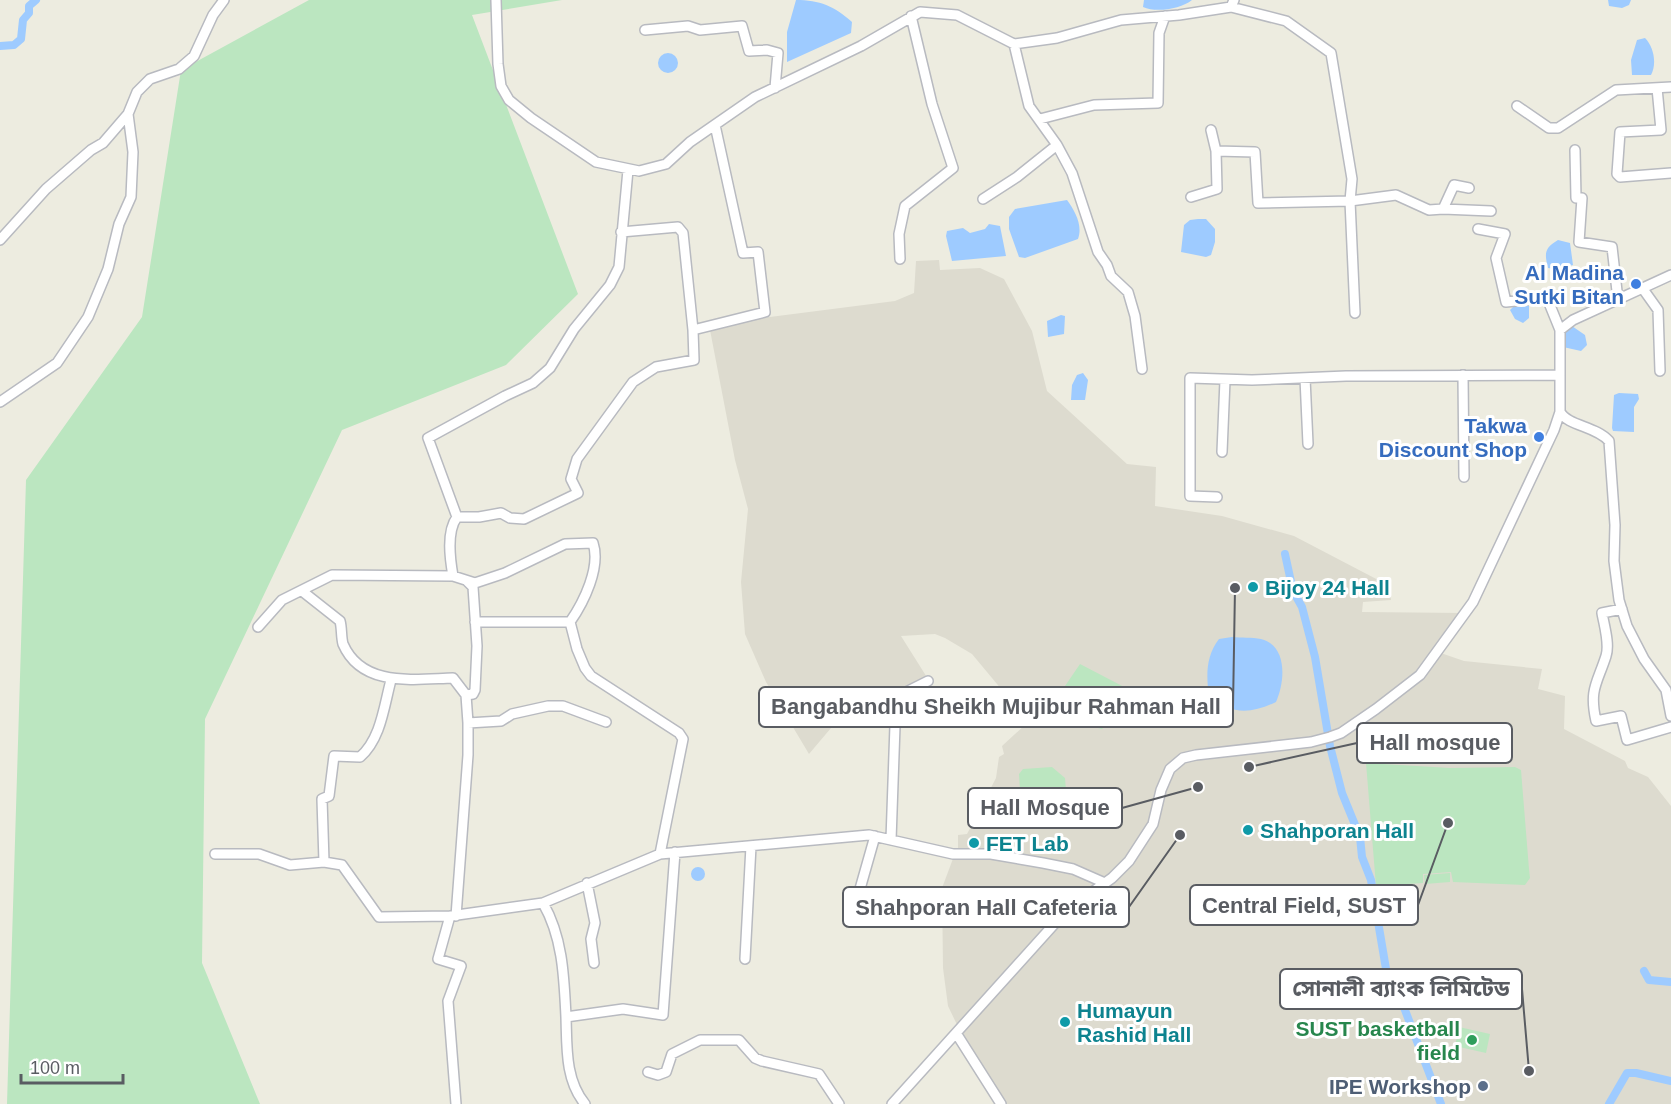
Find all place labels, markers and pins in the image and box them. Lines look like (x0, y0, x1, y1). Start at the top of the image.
place label: Al Madina Sutki Bitan (1514, 261, 1624, 308)
marker: Al Madina Sutki Bitan (1629, 277, 1643, 291)
place label: Takwa Discount Shop (1379, 414, 1527, 461)
marker: Takwa Discount Shop (1532, 430, 1546, 444)
place label: Bijoy 24 Hall (1265, 576, 1390, 599)
marker: Bijoy 24 Hall (1246, 580, 1260, 594)
callout: Bangabandhu Sheikh Mujibur Rahman Hall (759, 687, 1233, 727)
callout: Hall mosque (1357, 723, 1512, 763)
callout: Hall Mosque (968, 788, 1122, 828)
place label: Shahporan Hall (1260, 819, 1414, 842)
marker: Shahporan Hall (1241, 823, 1255, 837)
place label: FET Lab (986, 832, 1069, 855)
marker: FET Lab (967, 836, 981, 850)
callout: Central Field, SUST (1190, 885, 1418, 925)
callout: Shahporan Hall Cafeteria (843, 887, 1129, 927)
callout: সোনালী ব্যাংক লিমিটেড (1280, 969, 1522, 1009)
place label: Humayun Rashid Hall (1077, 999, 1191, 1046)
marker: Humayun Rashid Hall (1058, 1015, 1072, 1029)
place label: SUST basketball field (1295, 1017, 1460, 1064)
marker: SUST basketball field (1465, 1033, 1479, 1047)
place label: IPE Workshop (1329, 1075, 1471, 1098)
marker: IPE Workshop (1476, 1079, 1490, 1093)

